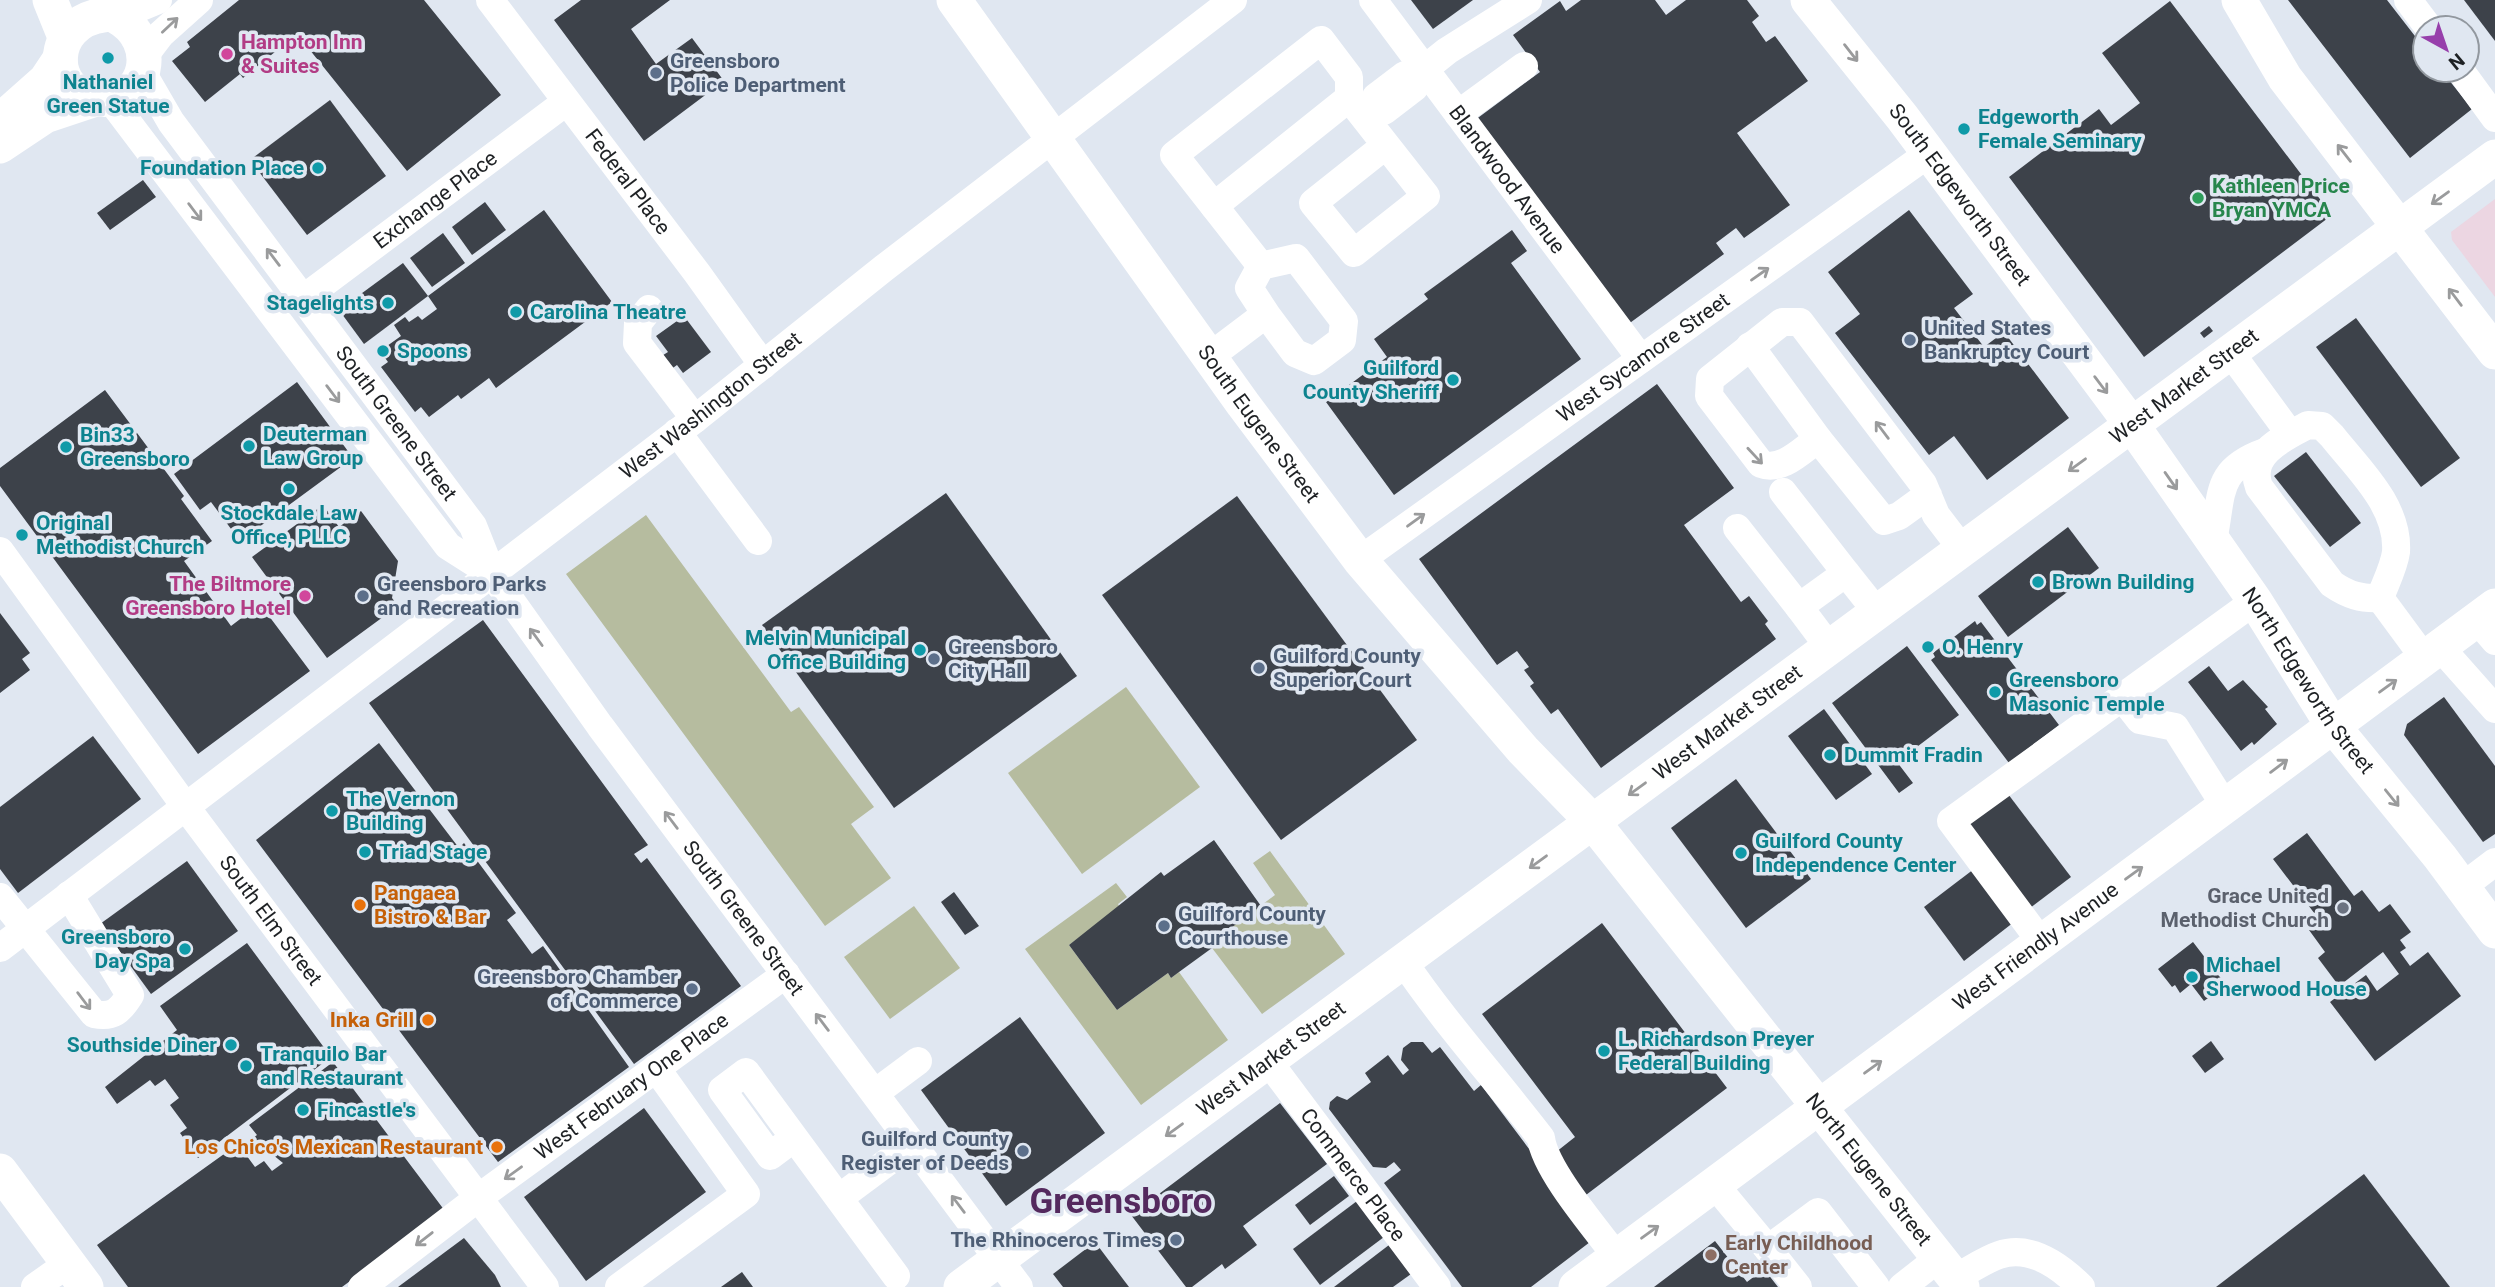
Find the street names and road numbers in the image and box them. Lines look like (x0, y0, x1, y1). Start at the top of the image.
street label: South Edgeworth Street (1884, 99, 2036, 290)
street label: Blandwood Avenue (1444, 101, 1570, 258)
street label: Federal Place (580, 124, 675, 239)
street label: Exchange Place (369, 146, 502, 254)
street label: West Sycamore Street (1552, 288, 1734, 427)
street label: West Market Street (2105, 323, 2263, 449)
street label: West Washington Street (615, 327, 806, 484)
street label: South Greene Street (331, 341, 462, 505)
street label: South Eugene Street (1193, 341, 1325, 507)
street label: North Edgeworth Street (2237, 583, 2379, 779)
street label: West Market Street (1649, 660, 1807, 785)
street label: South Greene Street (678, 836, 809, 1000)
street label: South Elm Street (214, 851, 327, 990)
street label: West Friendly Avenue (1948, 877, 2123, 1015)
street label: West Market Street (1192, 996, 1350, 1121)
street label: West February One Place (530, 1008, 733, 1165)
street label: North Eugene Street (1801, 1088, 1937, 1251)
street label: Commerce Place (1296, 1104, 1411, 1246)

